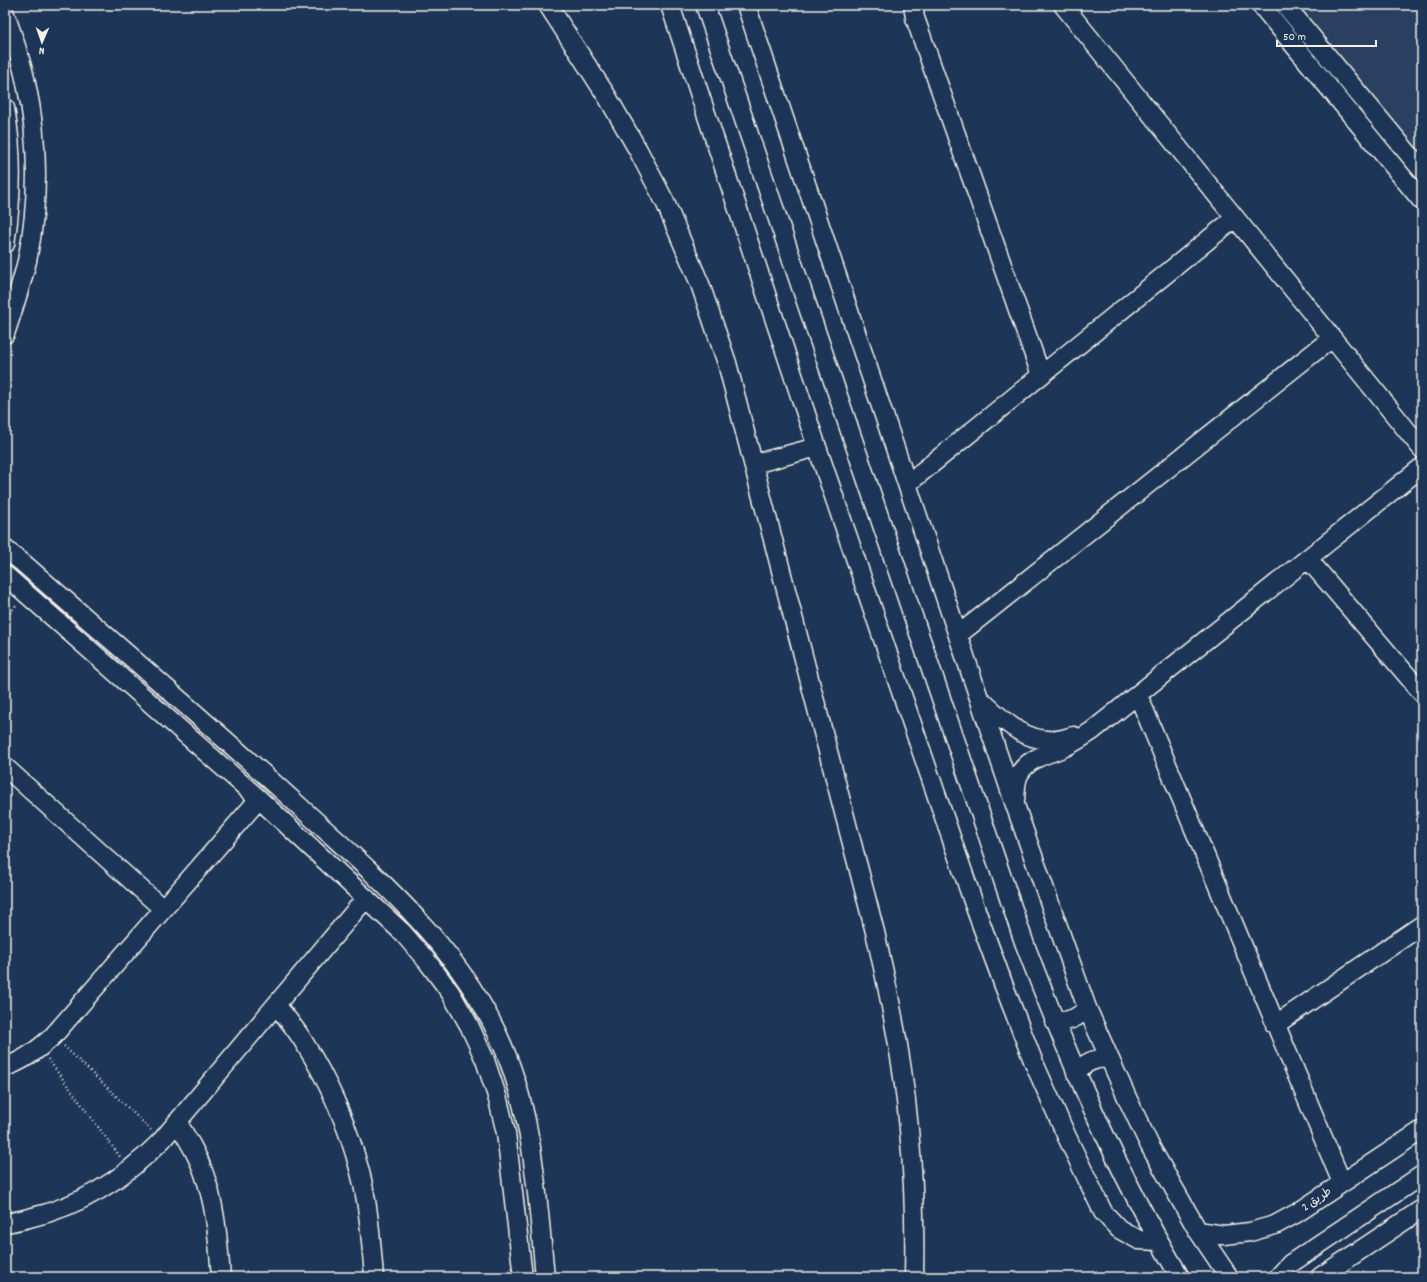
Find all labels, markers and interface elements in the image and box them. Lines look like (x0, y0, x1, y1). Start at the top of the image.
north arrow (22, 22, 62, 62)
scale bar (1277, 22, 1376, 48)
text: 50 m (1283, 29, 1306, 46)
text: N (38, 42, 45, 58)
street label: طريق 2 (1298, 1184, 1336, 1216)

